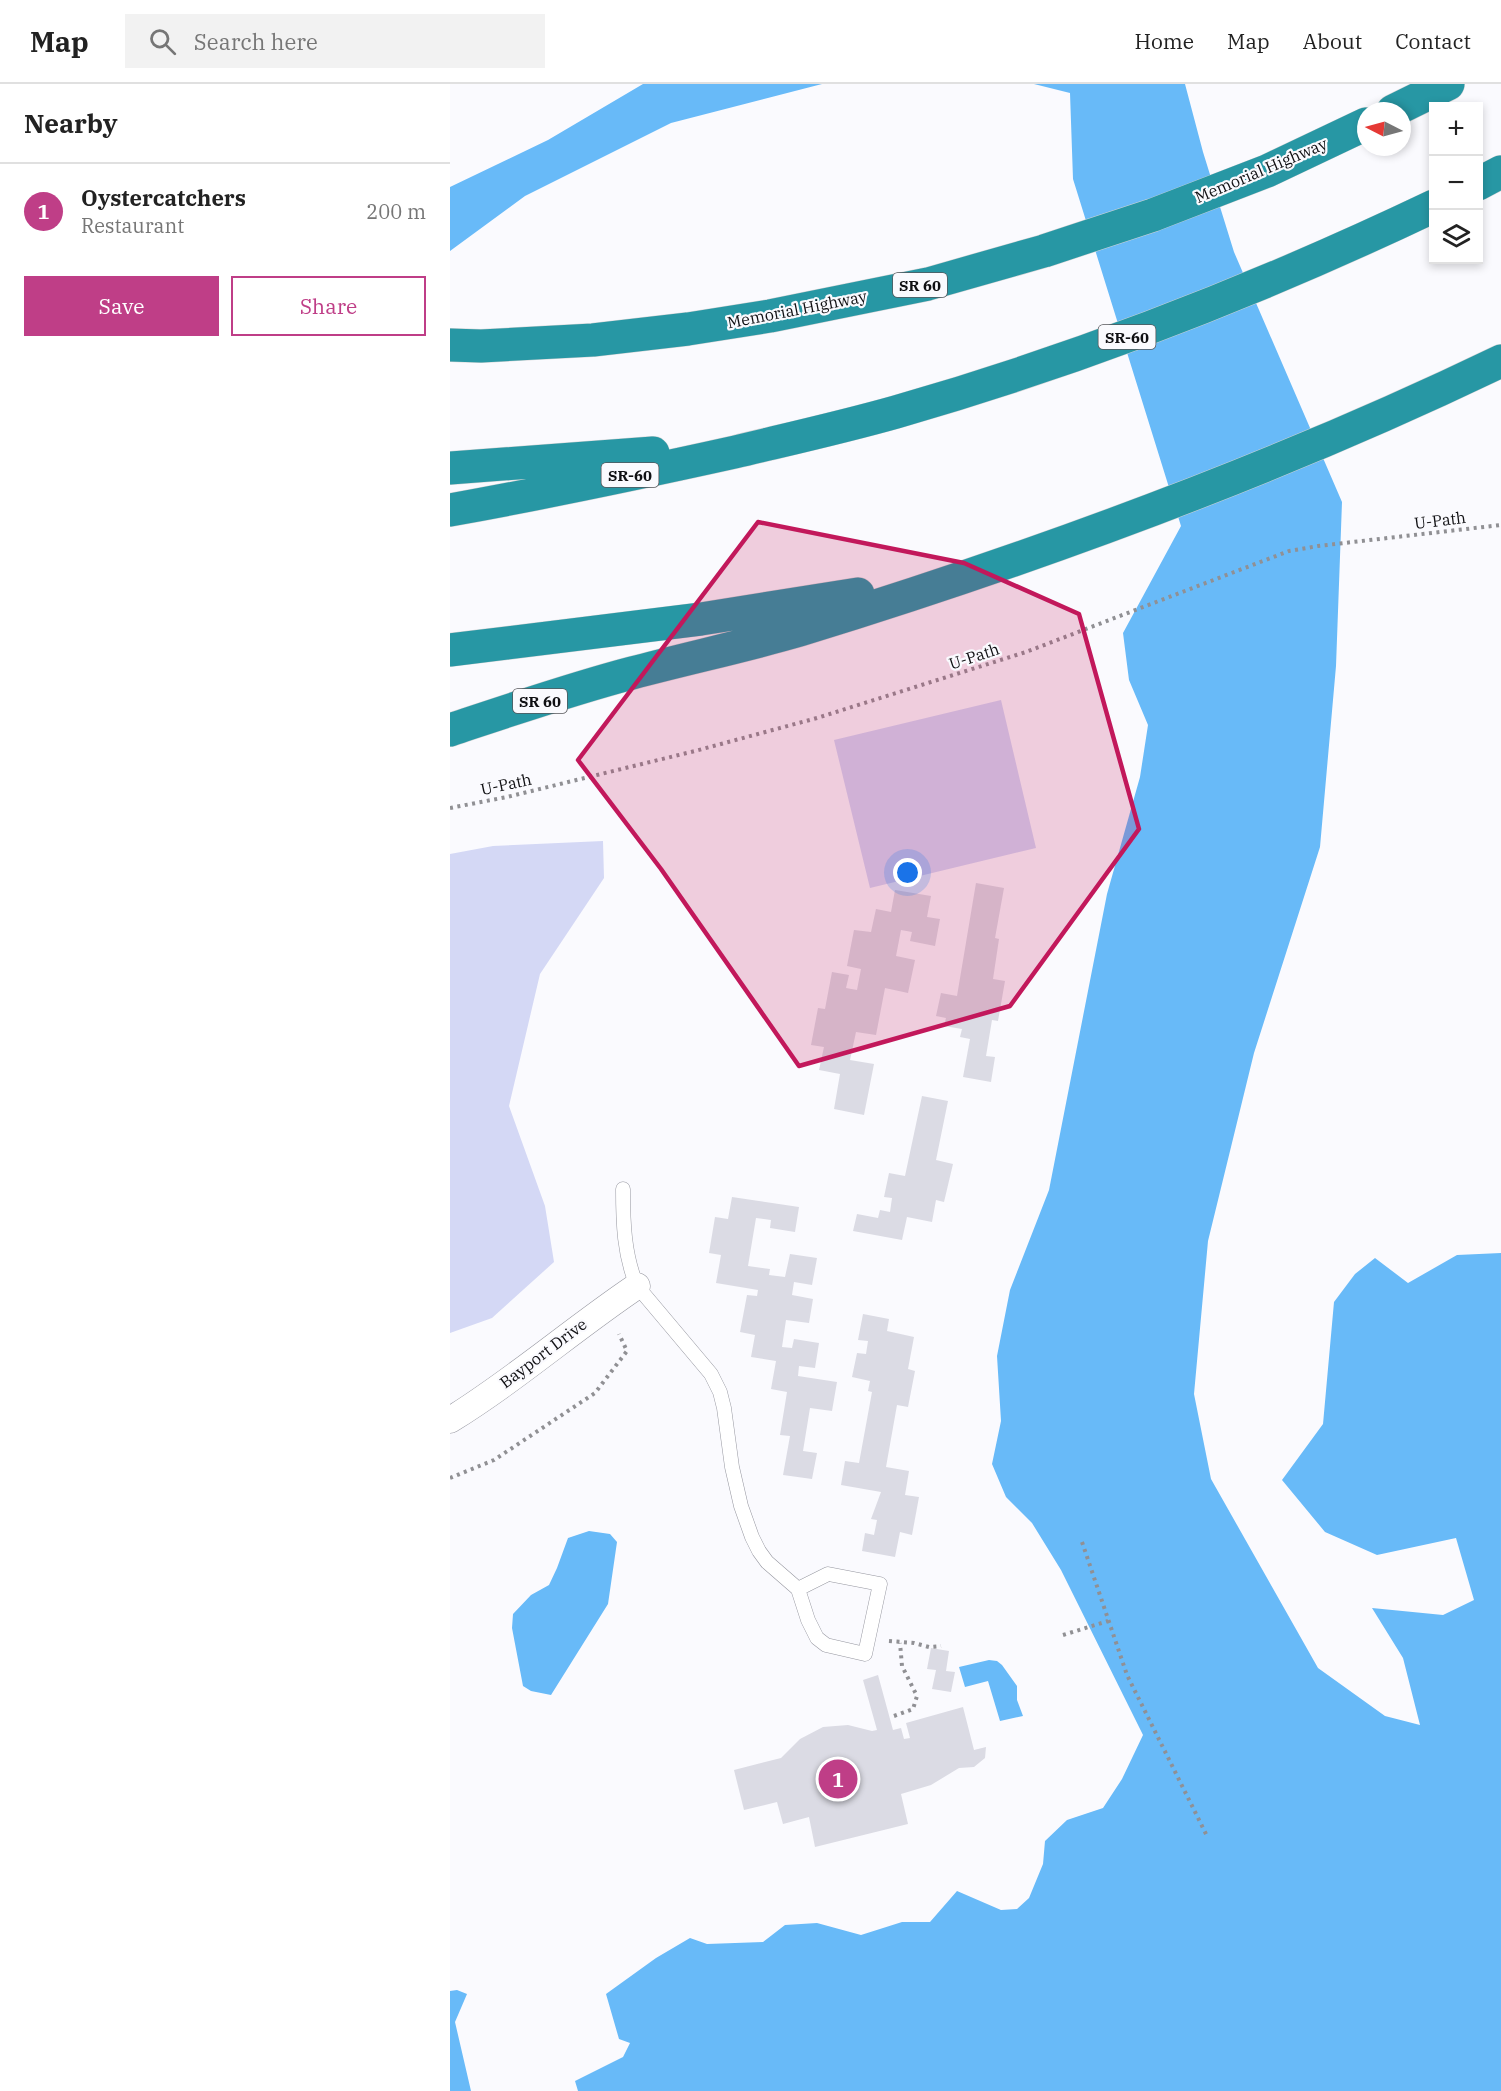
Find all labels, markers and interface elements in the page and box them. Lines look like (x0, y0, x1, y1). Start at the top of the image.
search box (125, 14, 545, 68)
text: Map (30, 23, 89, 60)
icon: search (146, 25, 179, 58)
text: Search here (194, 27, 318, 56)
text: Home (1134, 27, 1194, 55)
text: Map (1227, 27, 1270, 55)
text: About (1303, 27, 1362, 55)
text: Contact (1395, 27, 1471, 55)
north arrow (1357, 102, 1411, 156)
map controls (1429, 102, 1483, 264)
button: + (1429, 102, 1483, 156)
text: Nearby (24, 106, 118, 140)
street label: Memorial Highway (1192, 133, 1331, 207)
button: − (1429, 156, 1483, 210)
text: Oystercatchers (81, 183, 246, 212)
text: 1 (38, 198, 50, 225)
text: 200 m (366, 198, 426, 225)
button: layers (1429, 210, 1483, 264)
text: Restaurant (81, 212, 184, 239)
road number: SR 60 (893, 273, 947, 297)
button: Save (24, 276, 219, 336)
button: Share (231, 276, 426, 336)
street label: Memorial Highway (726, 286, 869, 332)
road number: SR-60 (1098, 325, 1156, 349)
road number: SR-60 (602, 463, 658, 487)
street label: U-Path (1413, 507, 1467, 533)
street label: U-Path (946, 638, 1002, 674)
road number: SR 60 (513, 689, 567, 713)
street label: U-Path (479, 769, 533, 799)
your location (893, 858, 922, 887)
street label: Bayport Drive (496, 1314, 590, 1392)
pin: 1 (818, 1756, 858, 1802)

